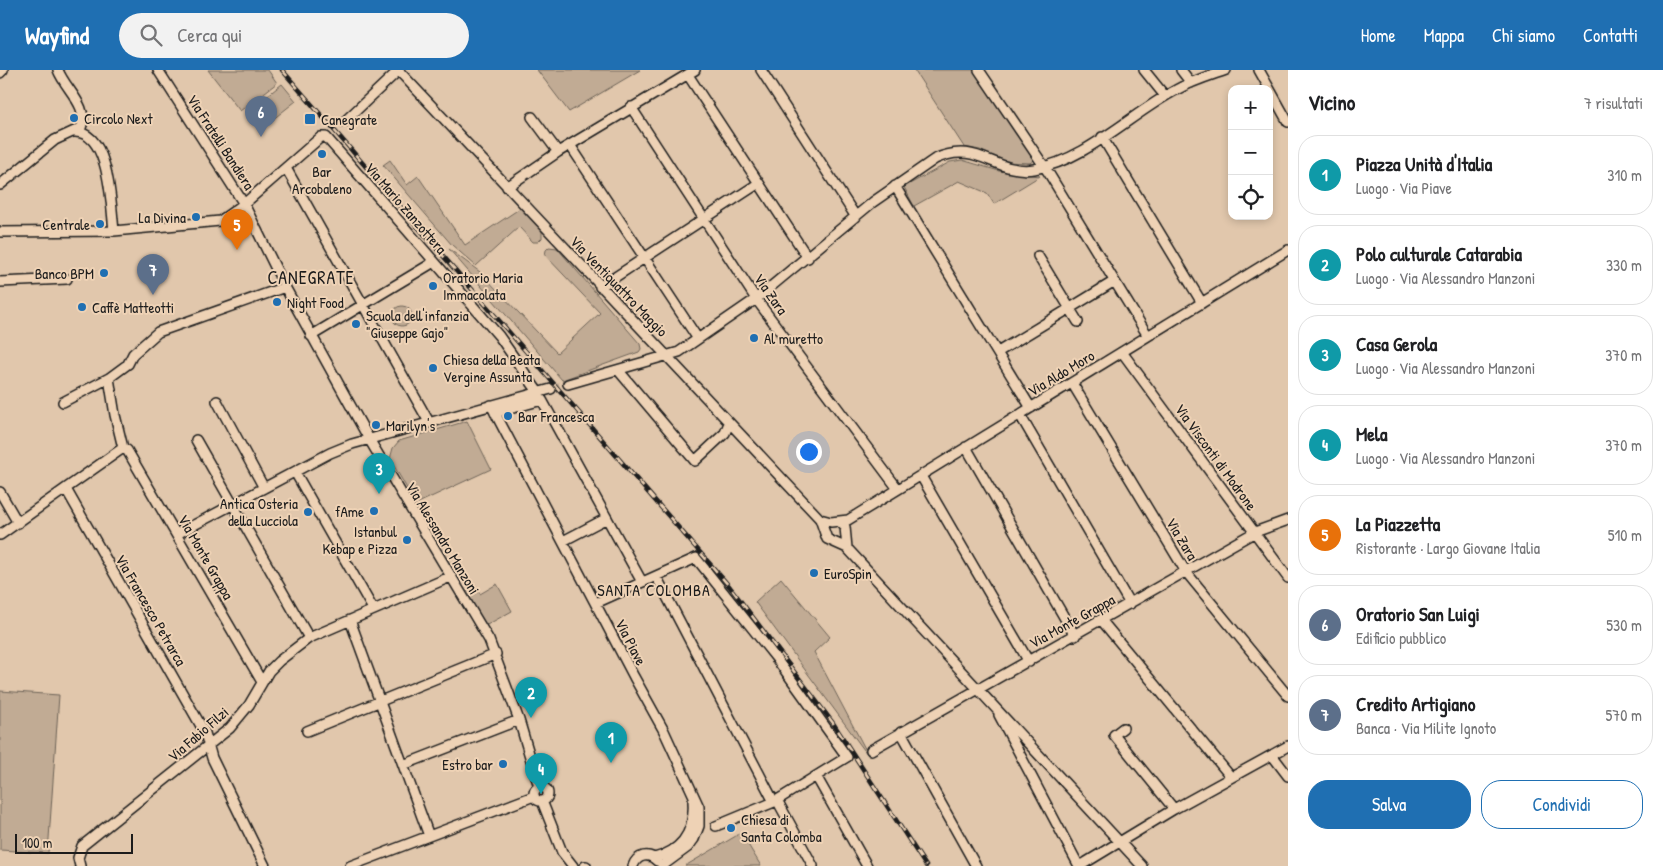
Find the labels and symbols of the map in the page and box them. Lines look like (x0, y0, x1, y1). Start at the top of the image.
street label: Via Fratelli Bandiera (182, 90, 260, 194)
pin: 6 (245, 96, 277, 137)
place label: Circolo Next (84, 108, 153, 129)
place label: Canegrate (321, 109, 377, 130)
marker: Circolo Next (68, 112, 80, 124)
marker: Canegrate (303, 112, 317, 126)
marker: Bar Arcobaleno (316, 148, 328, 160)
street label: Via Mario Zanzottera (360, 158, 452, 258)
place label: Bar Arcobaleno (292, 161, 352, 199)
place label: La Divina (139, 207, 186, 228)
pin: 5 (221, 209, 253, 250)
marker: La Divina (190, 211, 202, 223)
place label: Centrale (42, 214, 90, 235)
marker: Centrale (94, 218, 106, 230)
street label: Via Ventiquattro Maggio (565, 231, 673, 341)
pin: 7 (137, 254, 169, 295)
place label: Banco BPM (35, 263, 94, 284)
district label: CANEGRATE (267, 265, 355, 290)
marker: Banco BPM (98, 267, 110, 279)
place label: Oratorio Maria Immacolata (443, 267, 523, 305)
street label: Via Zara (749, 269, 793, 319)
marker: Oratorio Maria Immacolata (427, 280, 439, 292)
place label: Night Food (287, 292, 344, 313)
marker: Night Food (271, 296, 283, 308)
place label: Caffè Matteotti (92, 297, 174, 318)
marker: Caffè Matteotti (76, 301, 88, 313)
place label: Scuola dell'infanzia "Giuseppe Gajo" (366, 305, 469, 343)
marker: Scuola dell'infanzia "Giuseppe Gajo" (350, 318, 362, 330)
place label: Al muretto (764, 328, 823, 349)
marker: Al muretto (748, 332, 760, 344)
street label: Via Aldo Moro (1024, 345, 1098, 401)
place label: Chiesa della Beata Vergine Assunta (443, 349, 540, 387)
marker: Chiesa della Beata Vergine Assunta (427, 362, 439, 374)
street label: Via Visconti di Modrone (1170, 399, 1262, 515)
place label: Bar Francesca (518, 406, 594, 427)
marker: Bar Francesca (502, 410, 514, 422)
place label: Marilyn's (386, 415, 436, 436)
marker: Marilyn's (370, 419, 382, 431)
your location (796, 439, 822, 465)
pin: 3 (363, 453, 395, 494)
street label: Via Alessandro Manzoni (401, 478, 485, 598)
place label: Antica Osteria della Lucciola (220, 493, 298, 531)
place label: fAme (335, 501, 364, 522)
marker: fAme (368, 505, 380, 517)
marker: Antica Osteria della Lucciola (302, 506, 314, 518)
street label: Via Monte Grappa (173, 511, 239, 603)
street label: Via Zara (1161, 514, 1203, 564)
place label: Istanbul Kebap e Pizza (323, 521, 397, 559)
marker: Istanbul Kebap e Pizza (401, 534, 413, 546)
street label: Via Francesco Petrarca (111, 550, 192, 670)
place label: EuroSpin (824, 563, 872, 584)
marker: EuroSpin (808, 567, 820, 579)
district label: SANTA COLOMBA (597, 579, 711, 601)
street label: Via Monte Grappa (1025, 589, 1119, 653)
street label: Via Piave (610, 615, 652, 669)
pin: 2 (515, 677, 547, 718)
street label: Via Fabio Filzi (163, 702, 233, 766)
pin: 1 (595, 722, 627, 763)
pin: 4 (525, 753, 557, 794)
place label: Estro bar (442, 754, 493, 775)
marker: Estro bar (497, 758, 509, 770)
place label: Chiesa di Santa Colomba (741, 809, 822, 847)
marker: Chiesa di Santa Colomba (725, 822, 737, 834)
scale bar (15, 831, 132, 854)

